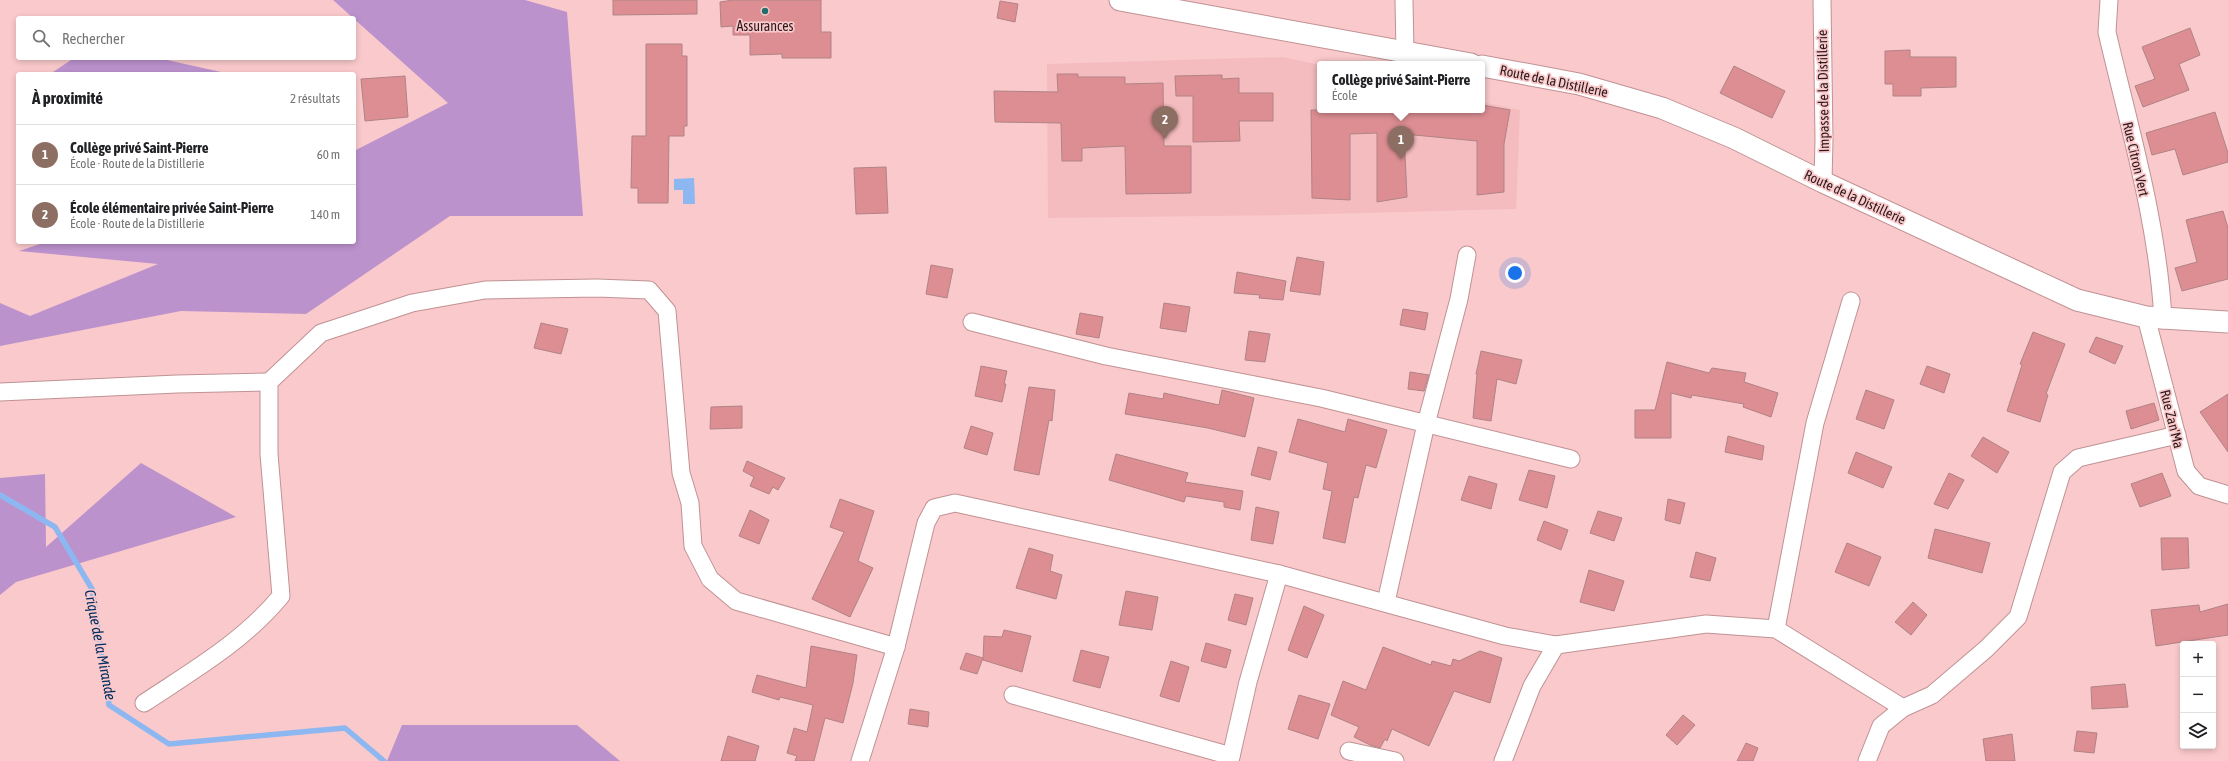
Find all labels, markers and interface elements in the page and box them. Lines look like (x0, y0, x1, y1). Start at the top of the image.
marker: Assurances (760, 6, 770, 16)
search box (16, 16, 356, 60)
place label: Assurances (736, 18, 794, 34)
icon: search (30, 27, 52, 49)
text: Rechercher (62, 30, 124, 47)
street label: Impasse de la Distillerie (1814, 30, 1832, 152)
popup (1317, 61, 1485, 113)
street label: Route de la Distillerie (1498, 62, 1610, 100)
text: Collège privé Saint-Pierre (1332, 71, 1470, 88)
text: À proximité (32, 88, 103, 108)
text: École (1332, 88, 1357, 103)
text: 2 résultats (290, 91, 340, 106)
pin: 2 (1152, 106, 1178, 139)
street label: Rue Citron Vert (2120, 120, 2152, 198)
pin: 1 (1388, 126, 1414, 159)
text: Collège privé Saint-Pierre (70, 139, 209, 156)
text: 1 (42, 147, 48, 162)
text: 60 m (317, 147, 340, 162)
text: École · Route de la Distillerie (70, 156, 204, 171)
street label: Route de la Distillerie (1802, 166, 1908, 228)
text: École élémentaire privée Saint-Pierre (70, 199, 274, 216)
text: 2 (42, 207, 48, 222)
text: 140 m (311, 207, 340, 222)
text: École · Route de la Distillerie (70, 216, 204, 231)
your location (1505, 263, 1525, 283)
street label: Rue Zan'Ma (2157, 388, 2187, 450)
water label: Crique de la Mirande (81, 588, 120, 702)
map controls (2180, 641, 2216, 749)
button: + (2180, 641, 2216, 677)
button: − (2180, 677, 2216, 713)
button: layers (2180, 713, 2216, 749)

